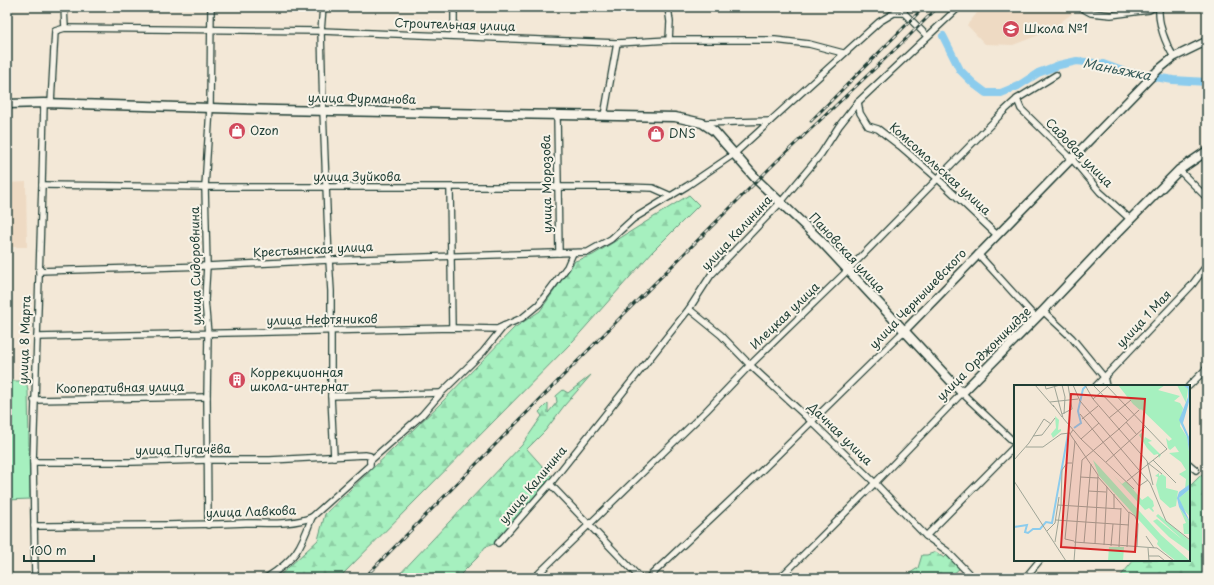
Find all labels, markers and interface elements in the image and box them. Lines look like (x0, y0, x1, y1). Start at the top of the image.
street label: Строительная улица (394, 13, 516, 35)
school or university icon: Школа №1 (1001, 19, 1021, 39)
place label: Школа №1 (1024, 19, 1088, 37)
water label: Маньяжка (1082, 53, 1153, 85)
street label: улица Фурманова (308, 88, 417, 108)
street label: Садовая улица (1042, 114, 1118, 191)
street label: Комсомольская улица (886, 118, 996, 219)
shop icon: Ozon (227, 121, 247, 141)
place label: Ozon (250, 121, 279, 139)
shop icon: DNS (646, 124, 666, 144)
place label: DNS (669, 124, 696, 142)
street label: улица Морозова (536, 134, 556, 233)
street label: улица Зуйкова (313, 167, 401, 185)
street label: улица Калинина (697, 190, 776, 274)
street label: улица Сидоровнина (185, 206, 205, 326)
street label: Пановская улица (806, 208, 890, 297)
street label: Крестьянская улица (252, 237, 374, 261)
street label: улица Чернышевского (865, 244, 970, 352)
street label: Илецкая улица (746, 277, 823, 353)
street label: улица 1 Мая (1112, 285, 1175, 351)
street label: улица 8 Марта (13, 295, 35, 385)
street label: улица Орджоникидзе (932, 302, 1035, 404)
street label: улица Нефтяников (266, 309, 378, 329)
place label: Коррекционная школа-интернат (250, 363, 349, 395)
building icon: Коррекционная школа-интернат (227, 370, 247, 390)
street label: Кооперативная улица (55, 377, 185, 397)
inset map (1014, 385, 1190, 561)
street label: Дачная улица (804, 397, 877, 469)
street label: улица Пугачёва (135, 439, 232, 459)
street label: улица Калинина (494, 441, 571, 527)
street label: улица Лавкова (206, 500, 297, 522)
scale bar (24, 537, 94, 563)
text: 100 m (30, 541, 67, 559)

